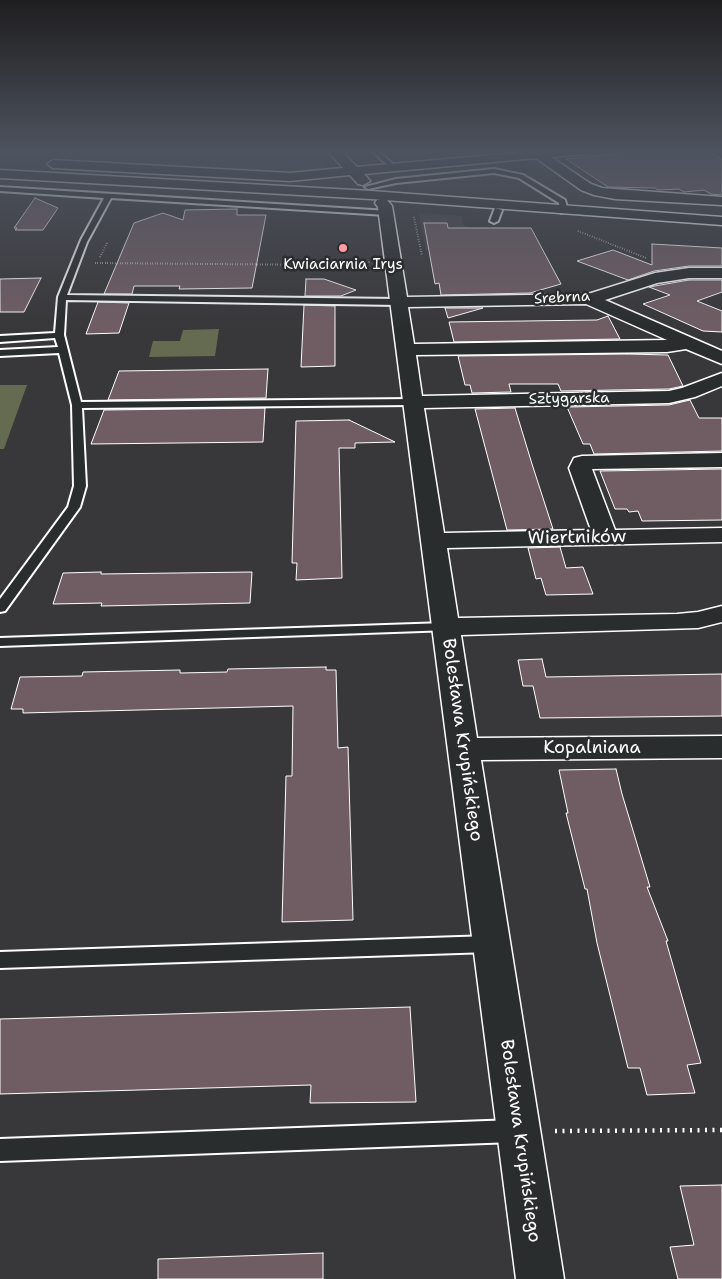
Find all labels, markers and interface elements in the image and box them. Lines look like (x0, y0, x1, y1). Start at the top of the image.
marker: Kwiaciarnia Irys (337, 242, 349, 254)
place label: Kwiaciarnia Irys (283, 256, 403, 274)
street label: Srebrna (533, 288, 591, 308)
street label: Sztygarska (528, 389, 610, 409)
street label: Wiertników (527, 526, 627, 550)
street label: Bolesława Krupińskiego (437, 637, 487, 843)
street label: Kopalniana (543, 737, 641, 759)
street label: Bolesława Krupińskiego (495, 1038, 545, 1244)

